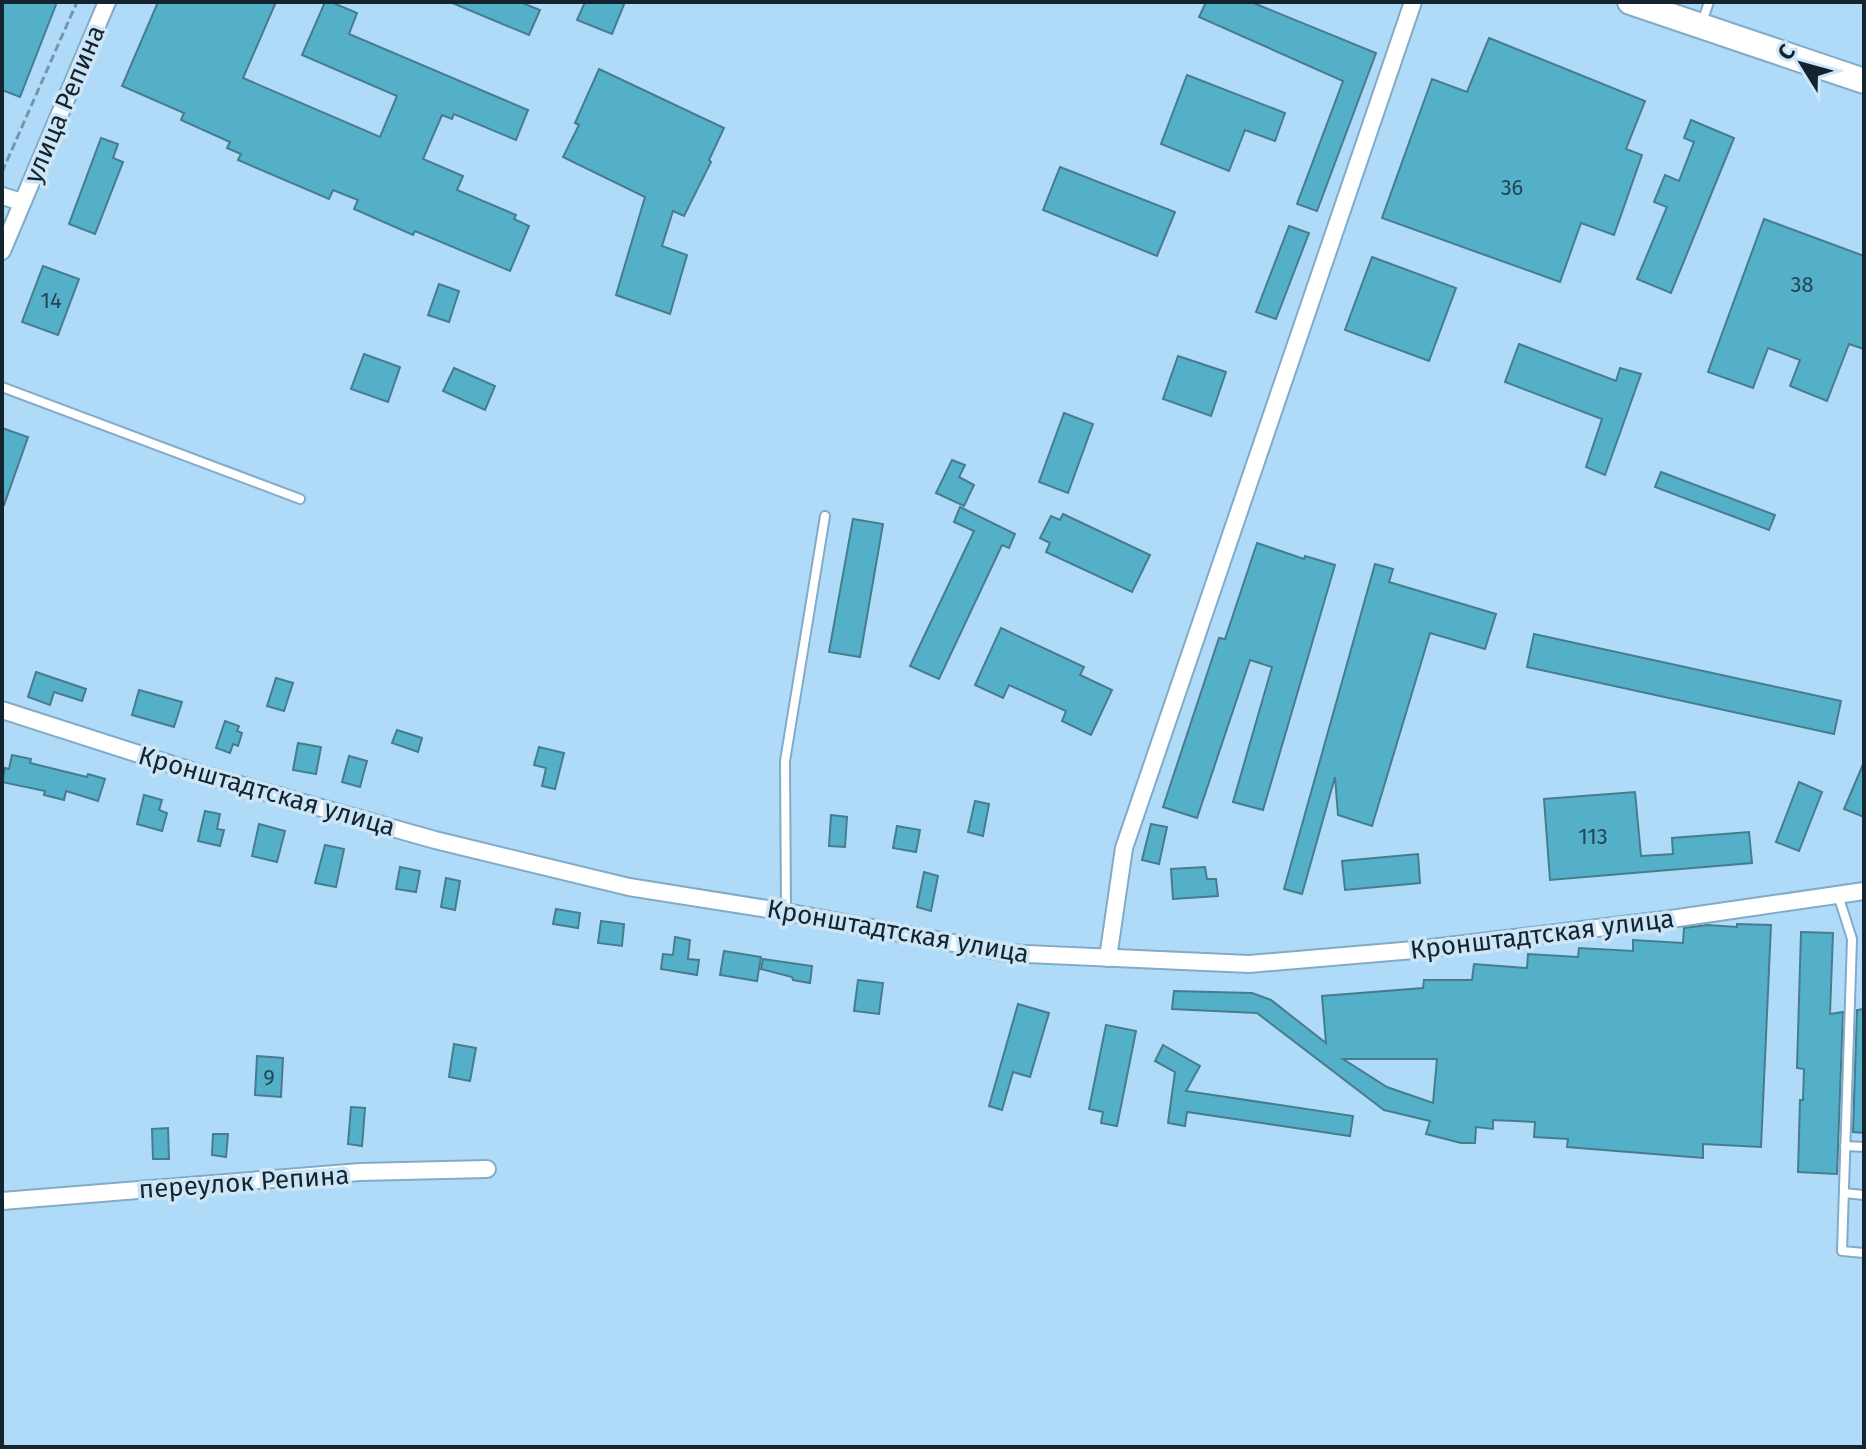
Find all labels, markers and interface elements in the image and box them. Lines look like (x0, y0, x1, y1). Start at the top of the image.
street label: улица Репина (17, 21, 112, 188)
north arrow (1762, 24, 1842, 104)
text: С (1772, 39, 1801, 65)
house number: 36 (1501, 174, 1523, 201)
house number: 38 (1790, 271, 1814, 298)
house number: 14 (40, 287, 62, 314)
street label: Кронштадтская улица (135, 740, 399, 843)
house number: 113 (1578, 823, 1608, 850)
street label: Кронштадтская улица (764, 893, 1031, 970)
street label: Кронштадтская улица (1408, 903, 1676, 966)
house number: 9 (263, 1064, 275, 1091)
street label: переулок Репина (138, 1160, 350, 1205)

